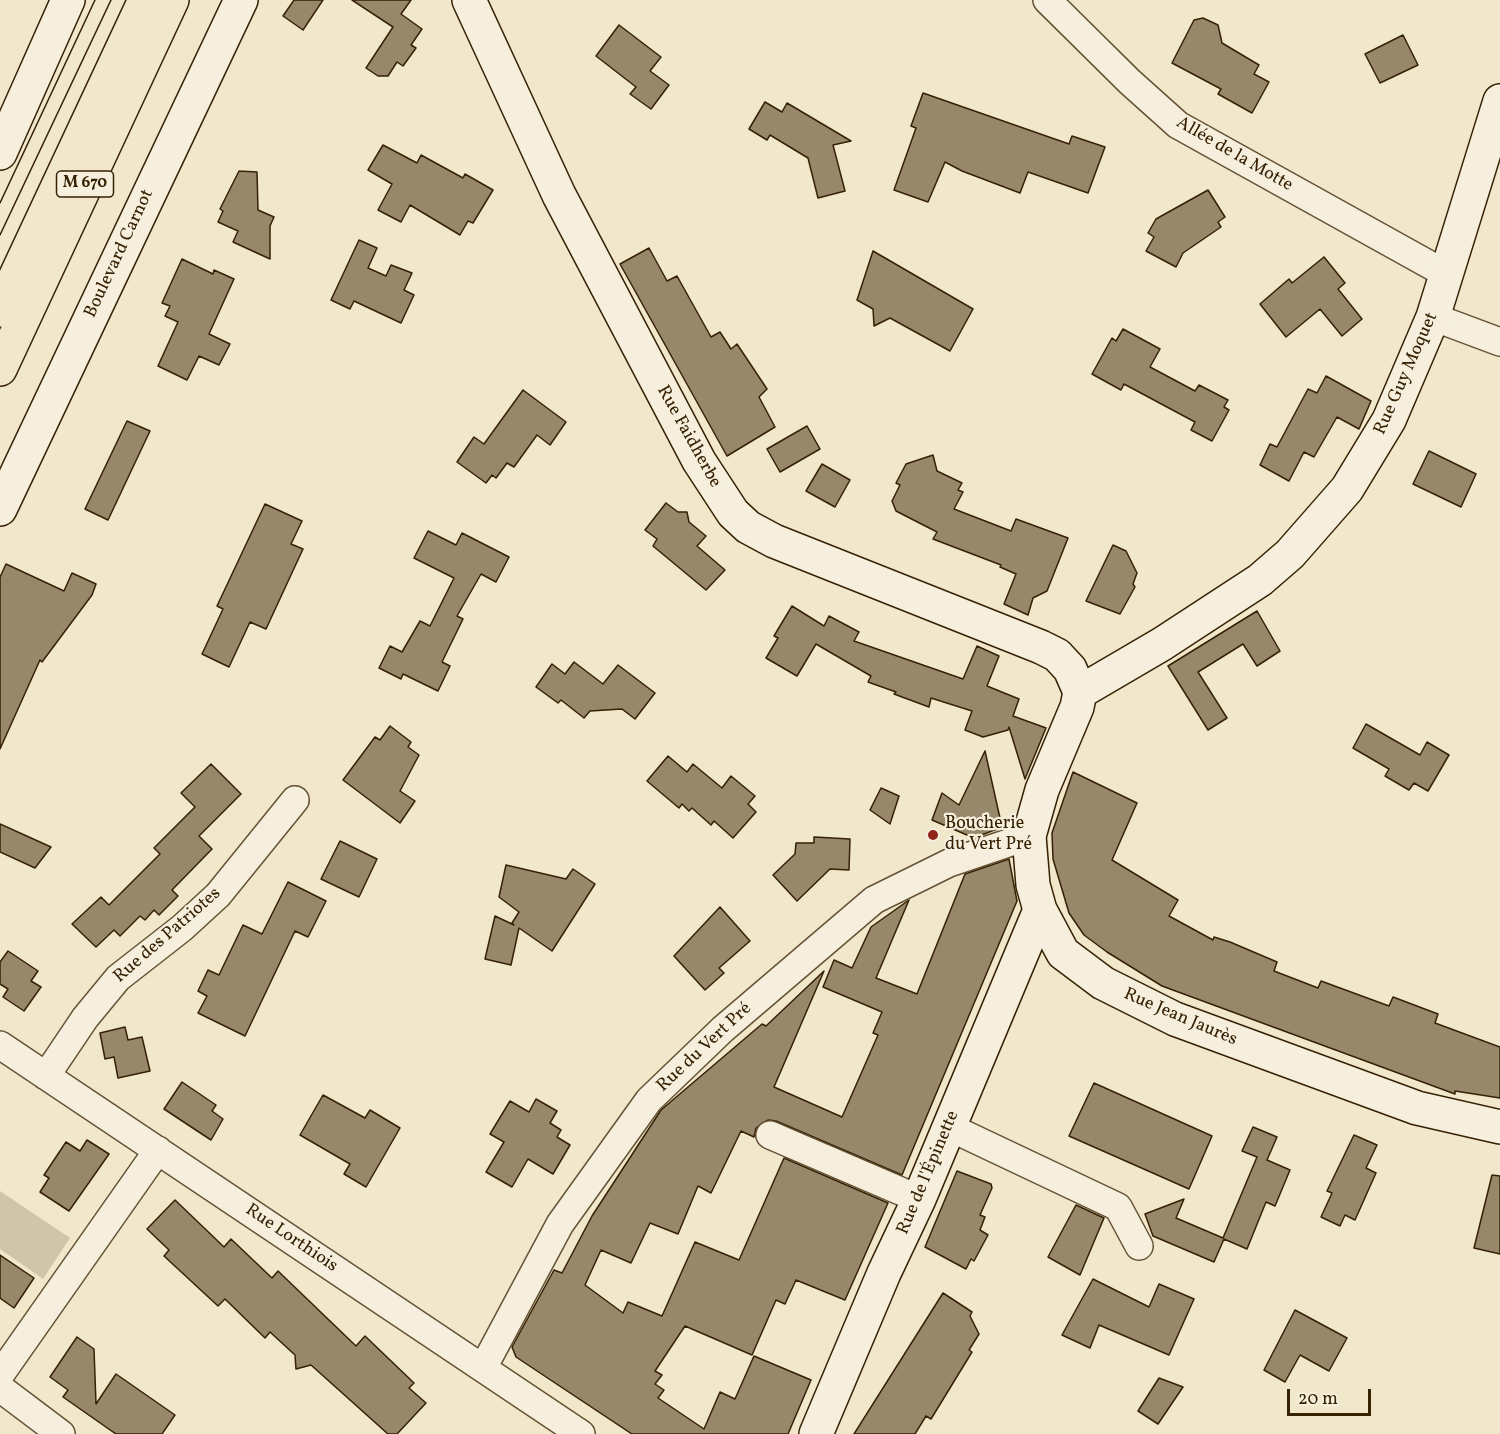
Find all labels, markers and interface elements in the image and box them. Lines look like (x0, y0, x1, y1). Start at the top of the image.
street label: Allée de la Motte (1172, 113, 1296, 197)
road number: M 670 (56, 171, 113, 197)
street label: Boulevard Carnot (81, 186, 159, 322)
street label: Rue Guy Moquet (1370, 310, 1444, 438)
street label: Rue Faidherbe (651, 382, 725, 492)
place label: Boucherie du Vert Pré (945, 814, 1032, 856)
marker: Boucherie du Vert Pré (926, 828, 940, 842)
street label: Rue des Patriotes (110, 884, 226, 988)
street label: Rue Jean Jaurès (1120, 984, 1240, 1052)
street label: Rue du Vert Pré (653, 999, 757, 1097)
street label: Rue de l'Épinette (893, 1108, 965, 1238)
street label: Rue Lorthiois (241, 1200, 341, 1278)
scale bar (1290, 1377, 1374, 1415)
text: 20 m (1298, 1387, 1338, 1412)

